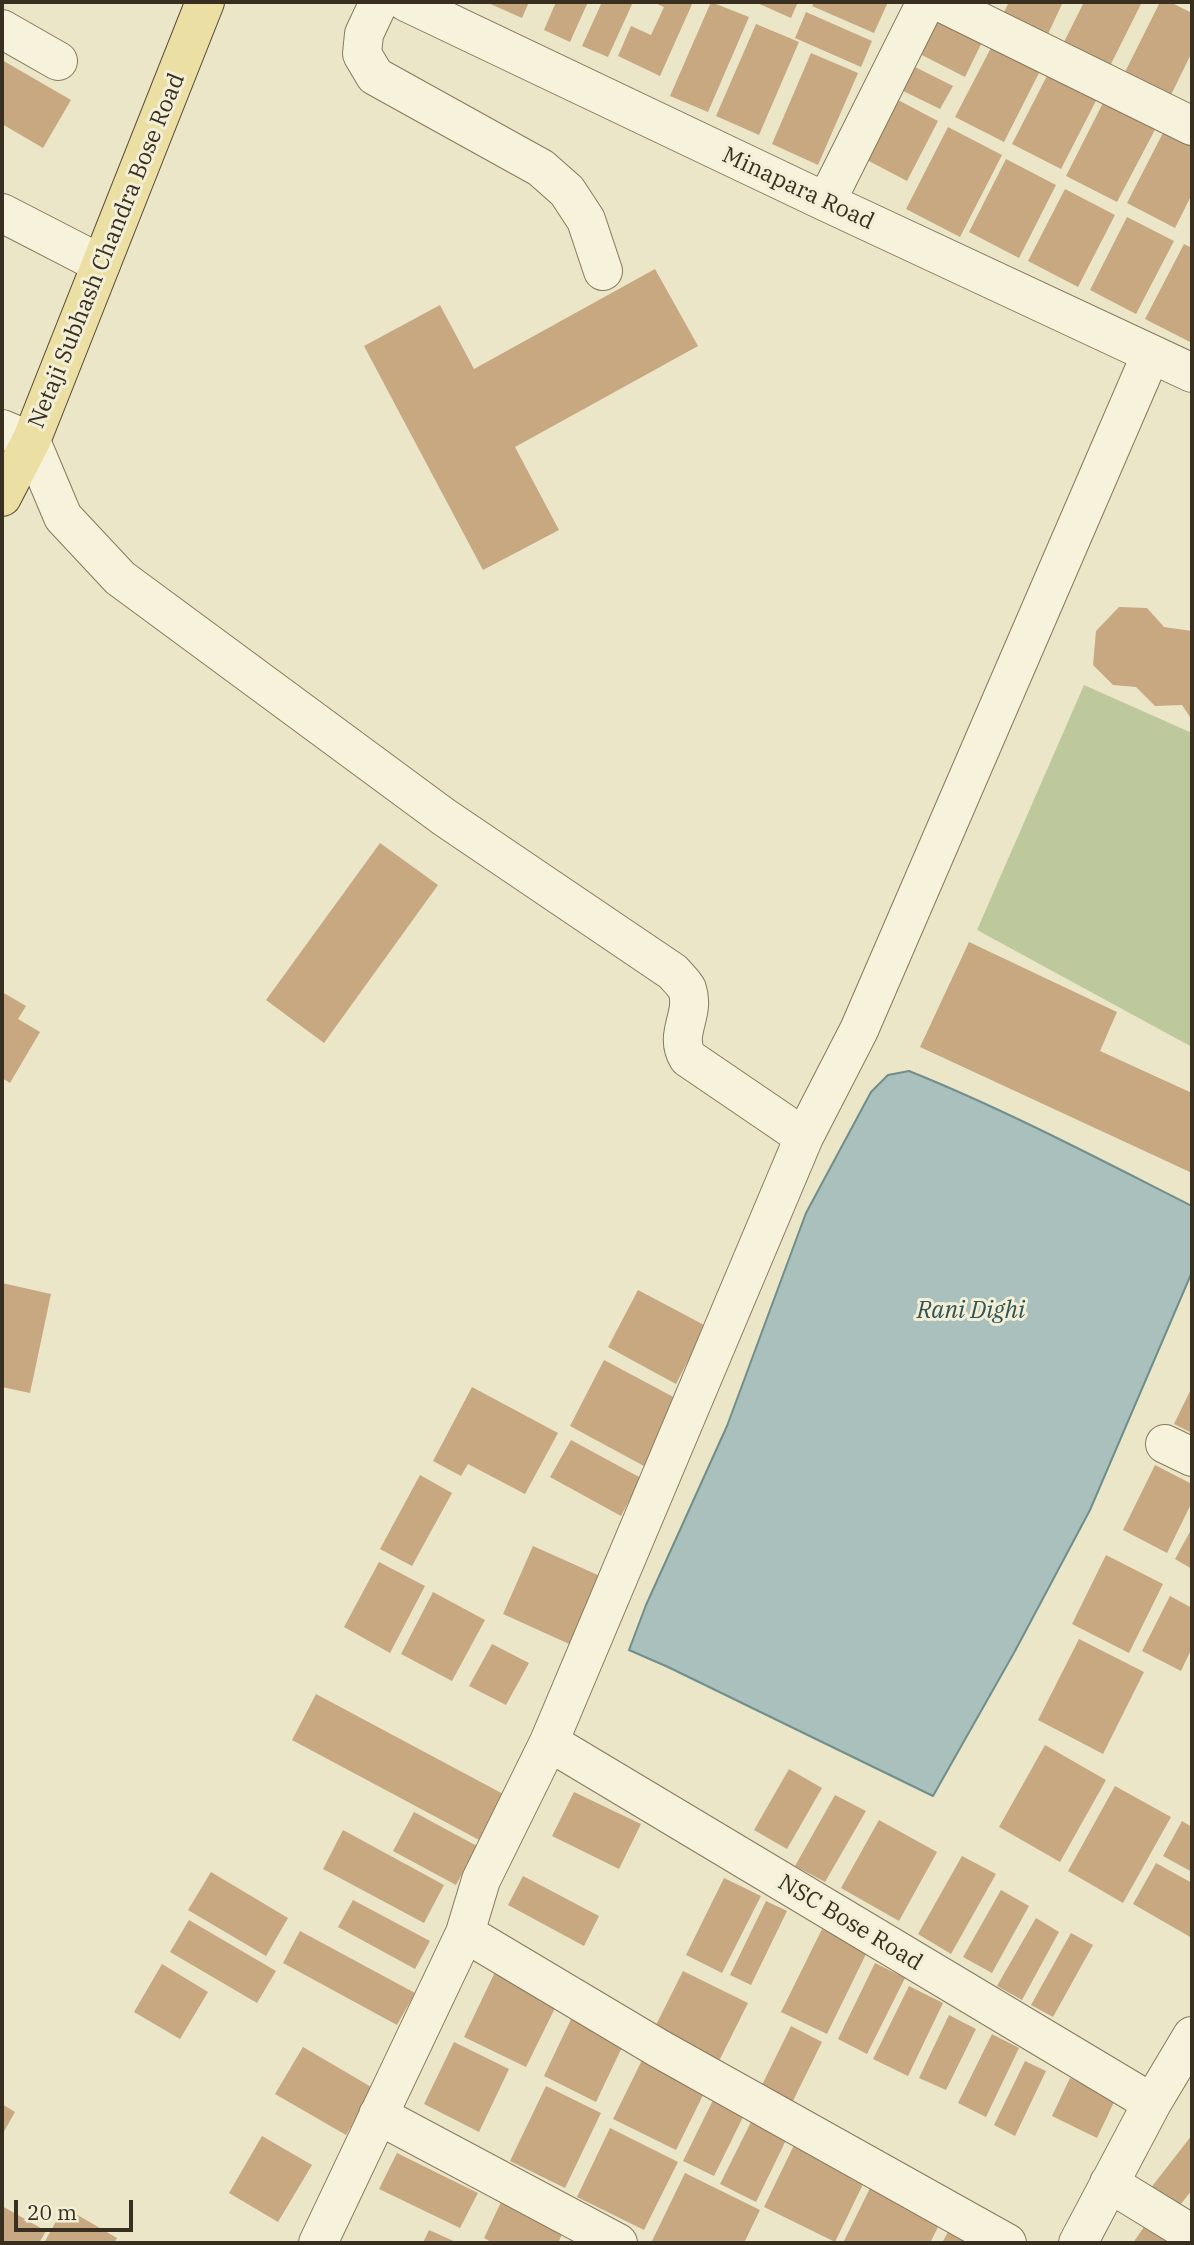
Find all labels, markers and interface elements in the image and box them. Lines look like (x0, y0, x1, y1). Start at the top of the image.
street label: Netaji Subhash Chandra Bose Road (23, 69, 191, 433)
street label: Minapara Road (718, 142, 878, 236)
water label: Rani Dighi (917, 1297, 1025, 1325)
street label: NSC Bose Road (773, 1869, 927, 1977)
scale bar (18, 2186, 136, 2230)
text: 20 m (27, 2198, 77, 2226)

